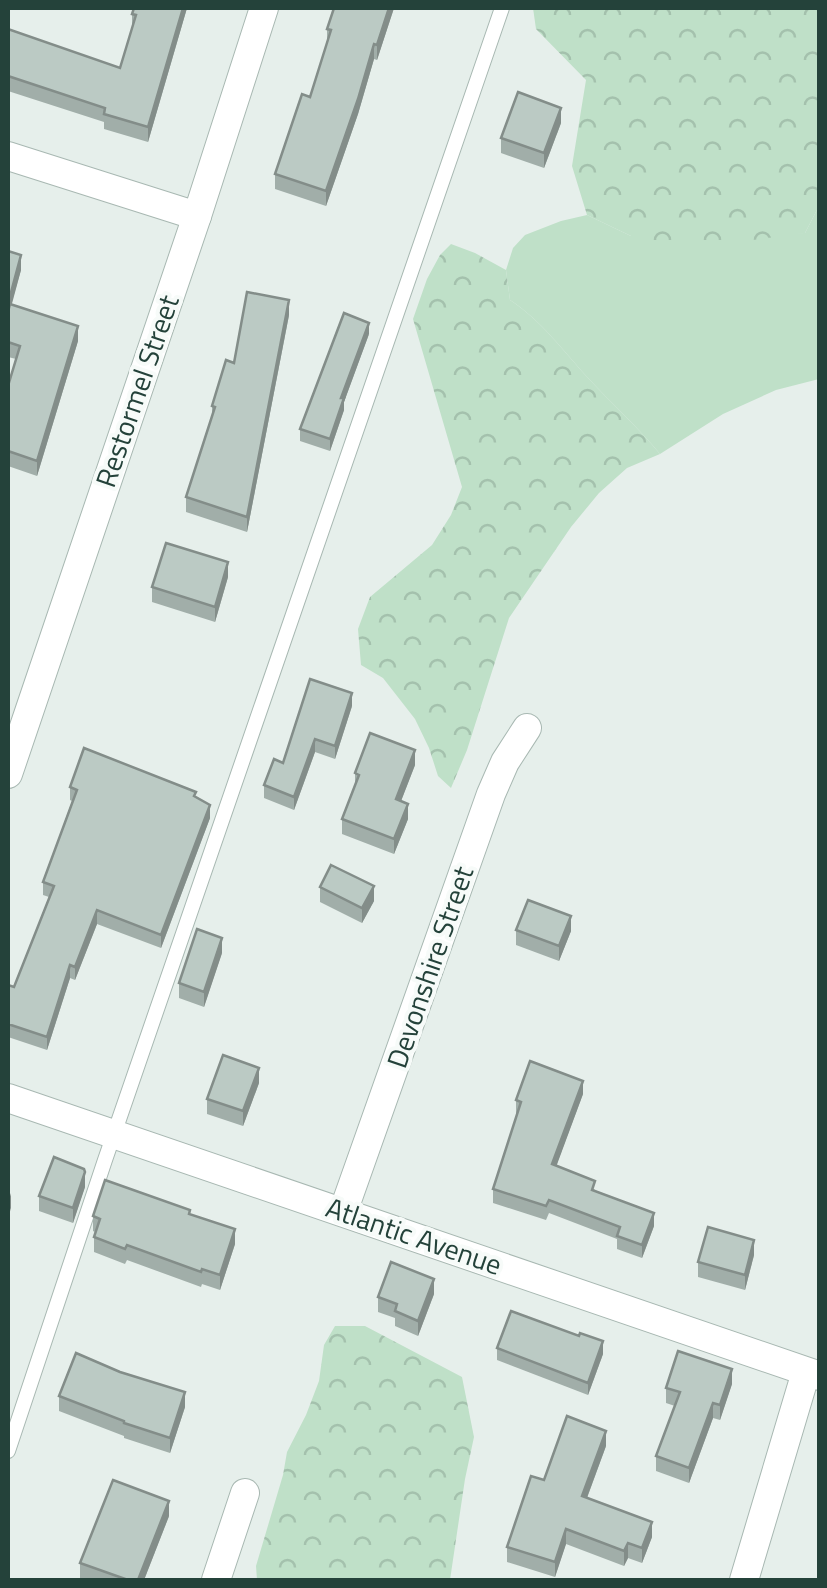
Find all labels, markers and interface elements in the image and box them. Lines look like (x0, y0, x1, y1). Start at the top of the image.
street label: Restormel Street (84, 289, 190, 493)
street label: Devonshire Street (375, 860, 484, 1074)
street label: Atlantic Avenue (320, 1185, 508, 1286)

